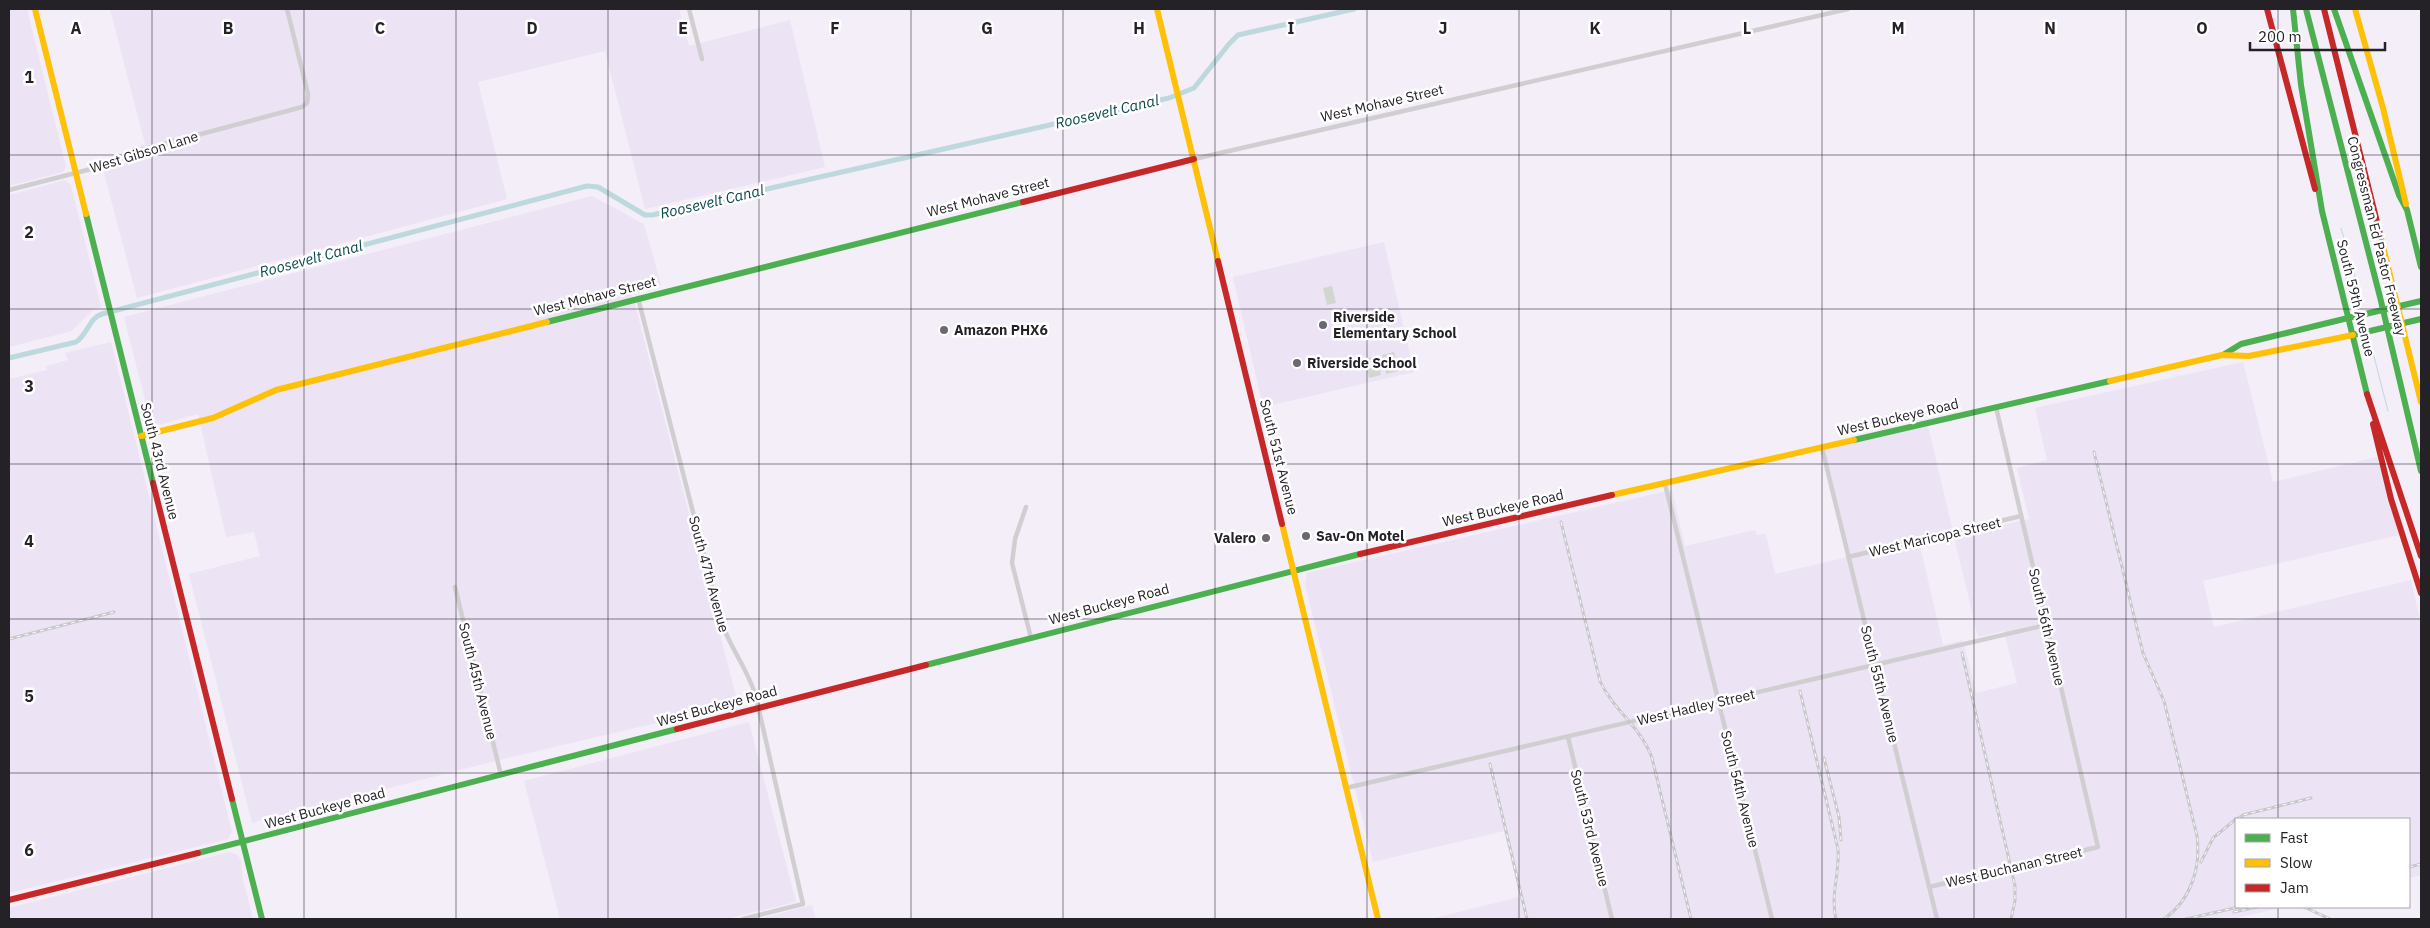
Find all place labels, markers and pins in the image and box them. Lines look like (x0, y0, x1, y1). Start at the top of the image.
place label: Riverside Elementary School (1333, 308, 1457, 342)
marker: Riverside Elementary School (1317, 319, 1329, 331)
place label: Amazon PHX6 (954, 321, 1048, 339)
marker: Amazon PHX6 (938, 324, 950, 336)
place label: Riverside School (1307, 354, 1416, 372)
marker: Riverside School (1291, 357, 1303, 369)
place label: Sav-On Motel (1316, 527, 1404, 545)
place label: Valero (1214, 529, 1256, 547)
marker: Sav-On Motel (1300, 530, 1312, 542)
marker: Valero (1260, 532, 1272, 544)

